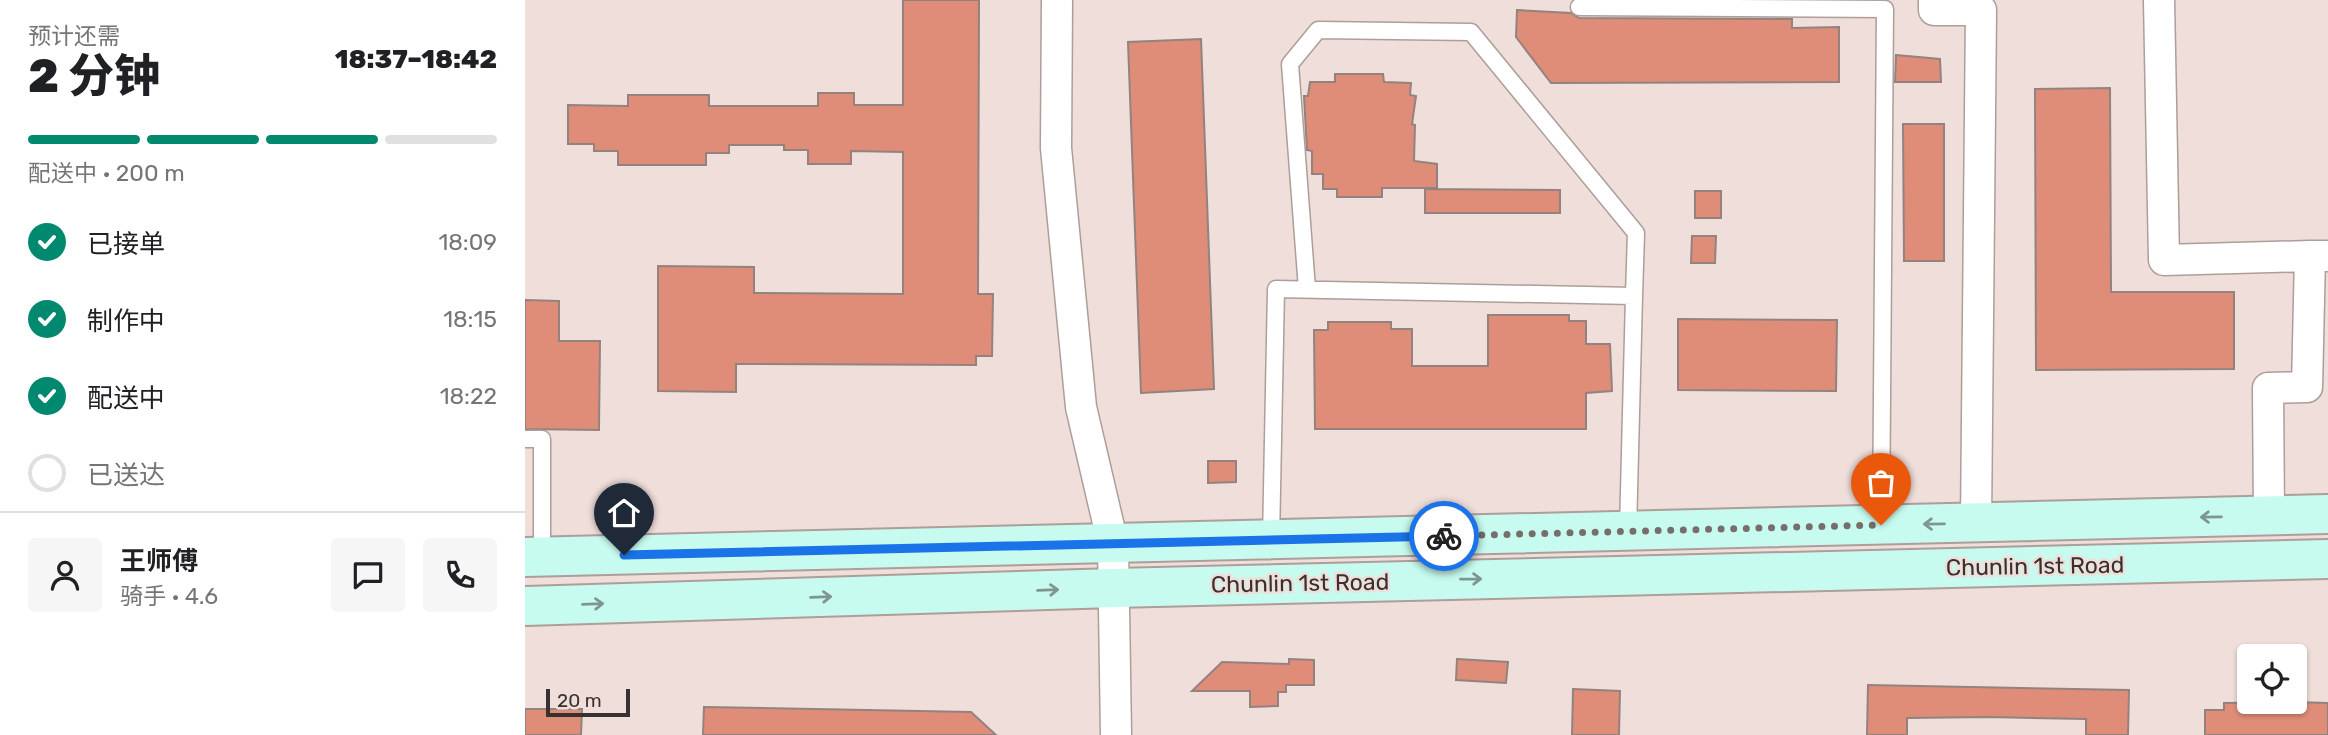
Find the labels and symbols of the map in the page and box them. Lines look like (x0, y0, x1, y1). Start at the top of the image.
pin (1851, 453, 1911, 525)
pin (594, 483, 654, 555)
courier (1409, 501, 1479, 571)
one-way arrow (2200, 510, 2223, 524)
one-way arrow (1923, 517, 1946, 531)
street label: Chunlin 1st Road (1946, 550, 2124, 582)
street label: Chunlin 1st Road (1211, 567, 1389, 599)
one-way arrow (1460, 572, 1483, 586)
one-way arrow (1036, 583, 1059, 596)
one-way arrow (809, 590, 832, 603)
one-way arrow (581, 597, 604, 610)
scale bar (546, 686, 630, 718)

